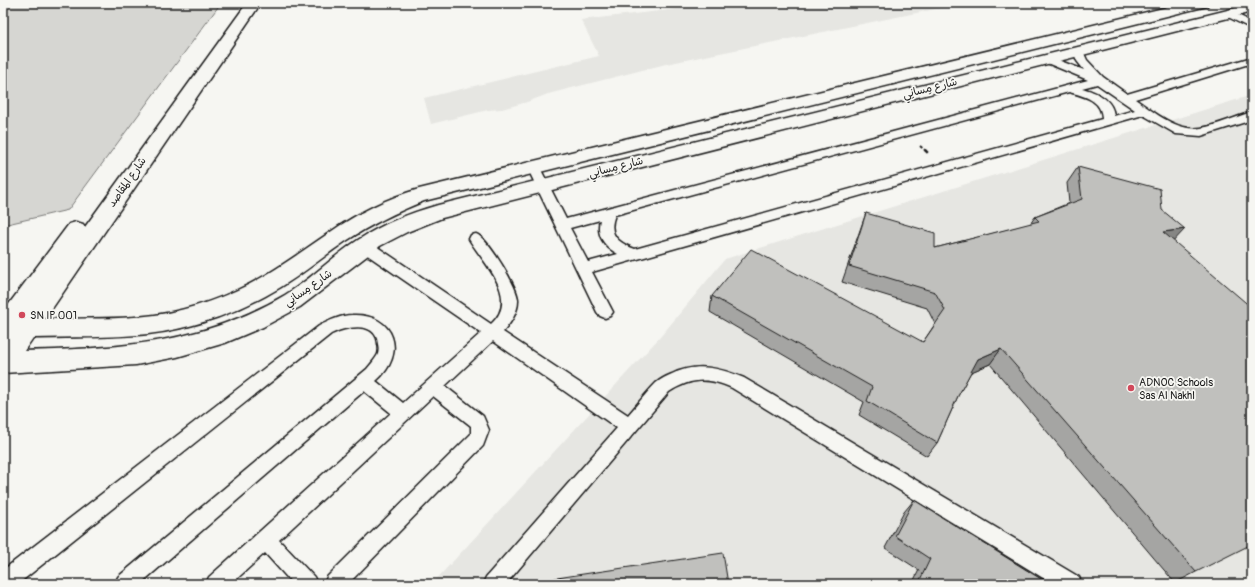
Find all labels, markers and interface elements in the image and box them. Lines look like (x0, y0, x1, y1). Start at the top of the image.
street label: شارع مِسانِي (901, 75, 960, 105)
street label: شارع مِسانِي (587, 154, 646, 184)
street label: شارع المقاصد (105, 155, 151, 211)
street label: شارع مِسانِي (281, 267, 337, 313)
place label: SN IP 001 (30, 309, 77, 322)
marker: SN IP 001 (17, 310, 27, 320)
place label: ADNOC Schools Sas Al Nakhl (1139, 376, 1213, 402)
marker: ADNOC Schools Sas Al Nakhl (1126, 383, 1136, 393)

